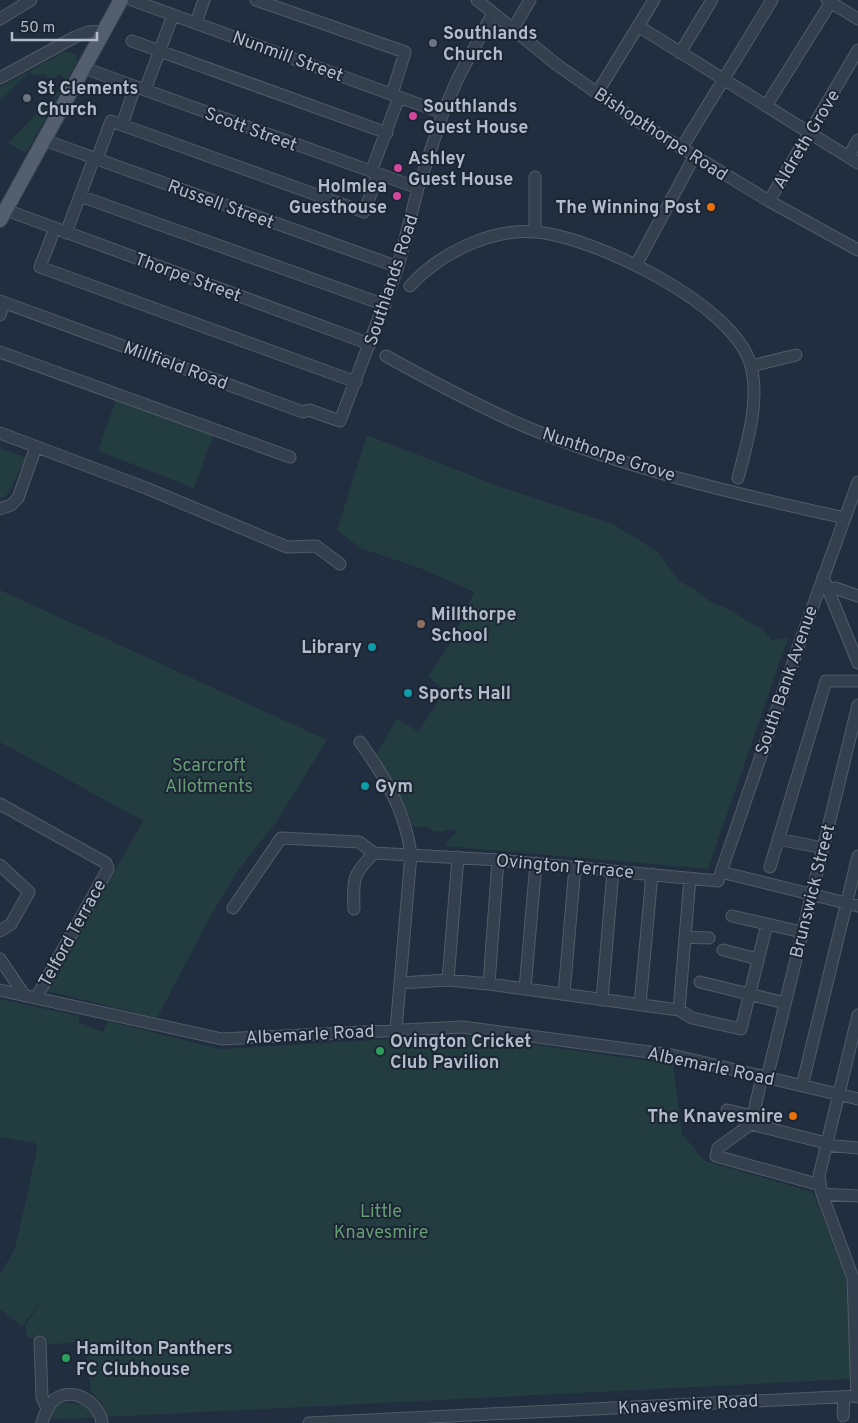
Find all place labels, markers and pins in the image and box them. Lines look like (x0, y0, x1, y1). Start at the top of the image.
place label: Southlands Church (443, 23, 537, 67)
marker: Southlands Church (427, 37, 439, 49)
place label: St Clements Church (37, 78, 138, 122)
marker: St Clements Church (21, 92, 33, 104)
place label: Southlands Guest House (423, 96, 528, 140)
marker: Southlands Guest House (407, 110, 419, 122)
place label: Ashley Guest House (408, 148, 513, 192)
marker: Ashley Guest House (392, 162, 404, 174)
place label: Holmlea Guesthouse (289, 176, 387, 220)
marker: Holmlea Guesthouse (391, 190, 403, 202)
place label: The Winning Post (555, 197, 701, 220)
marker: The Winning Post (705, 201, 717, 213)
place label: Millthorpe School (431, 604, 516, 648)
marker: Millthorpe School (415, 618, 427, 630)
place label: Library (301, 637, 362, 660)
marker: Library (366, 641, 378, 653)
place label: Sports Hall (418, 683, 511, 706)
marker: Sports Hall (402, 687, 414, 699)
place label: Gym (375, 776, 413, 799)
marker: Gym (359, 780, 371, 792)
place label: Ovington Cricket Club Pavilion (390, 1031, 531, 1075)
marker: Ovington Cricket Club Pavilion (374, 1045, 386, 1057)
place label: The Knavesmire (647, 1106, 783, 1129)
marker: The Knavesmire (787, 1110, 799, 1122)
place label: Hamilton Panthers FC Clubhouse (76, 1338, 233, 1382)
marker: Hamilton Panthers FC Clubhouse (60, 1352, 72, 1364)

